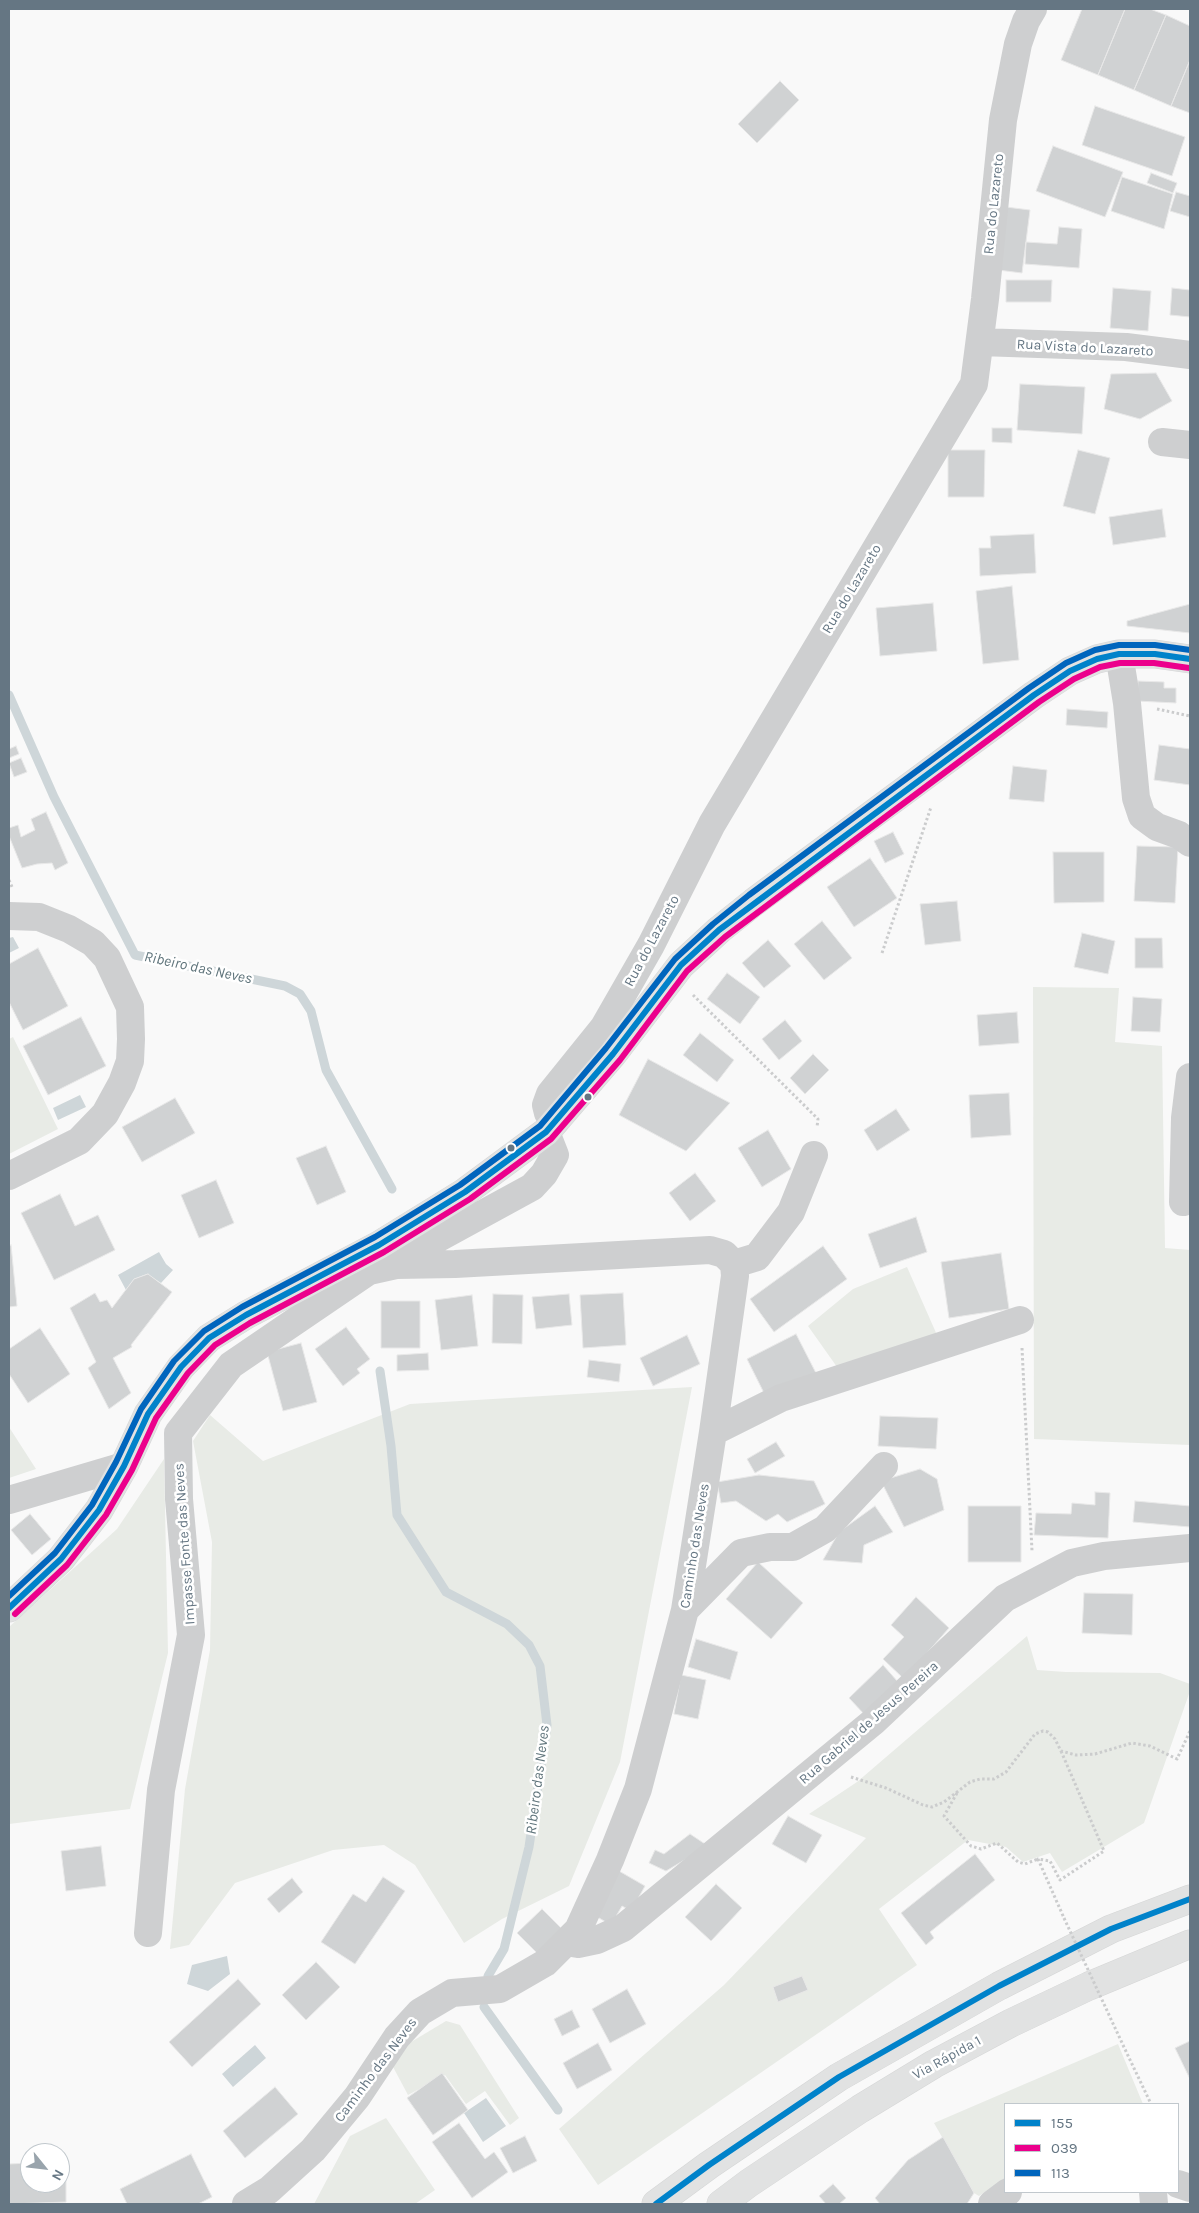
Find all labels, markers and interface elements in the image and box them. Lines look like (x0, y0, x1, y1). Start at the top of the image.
street label: Rua do Lazareto (980, 153, 1008, 255)
street label: Rua Vista do Lazareto (1016, 336, 1154, 360)
street label: Rua do Lazareto (819, 541, 885, 637)
street label: Rua do Lazareto (621, 892, 683, 990)
water label: Ribeiro das Neves (142, 948, 254, 988)
unlabelled marker (583, 1092, 593, 1102)
unlabelled marker (506, 1143, 516, 1153)
street label: Impasse Fonte das Neves (171, 1463, 199, 1625)
street label: Caminho das Neves (677, 1482, 713, 1610)
street label: Rua Gabriel de Jesus Pereira (796, 1658, 942, 1788)
water label: Ribeiro das Neves (522, 1724, 554, 1836)
street label: Caminho das Neves (331, 2014, 421, 2126)
street label: Via Rápida 1 (910, 2032, 984, 2084)
legend (1004, 2103, 1179, 2193)
text: 155 (1051, 2114, 1073, 2132)
text: 039 (1051, 2139, 1077, 2157)
north arrow (20, 2143, 70, 2193)
text: 113 (1051, 2164, 1070, 2182)
text: N (48, 2167, 68, 2184)

